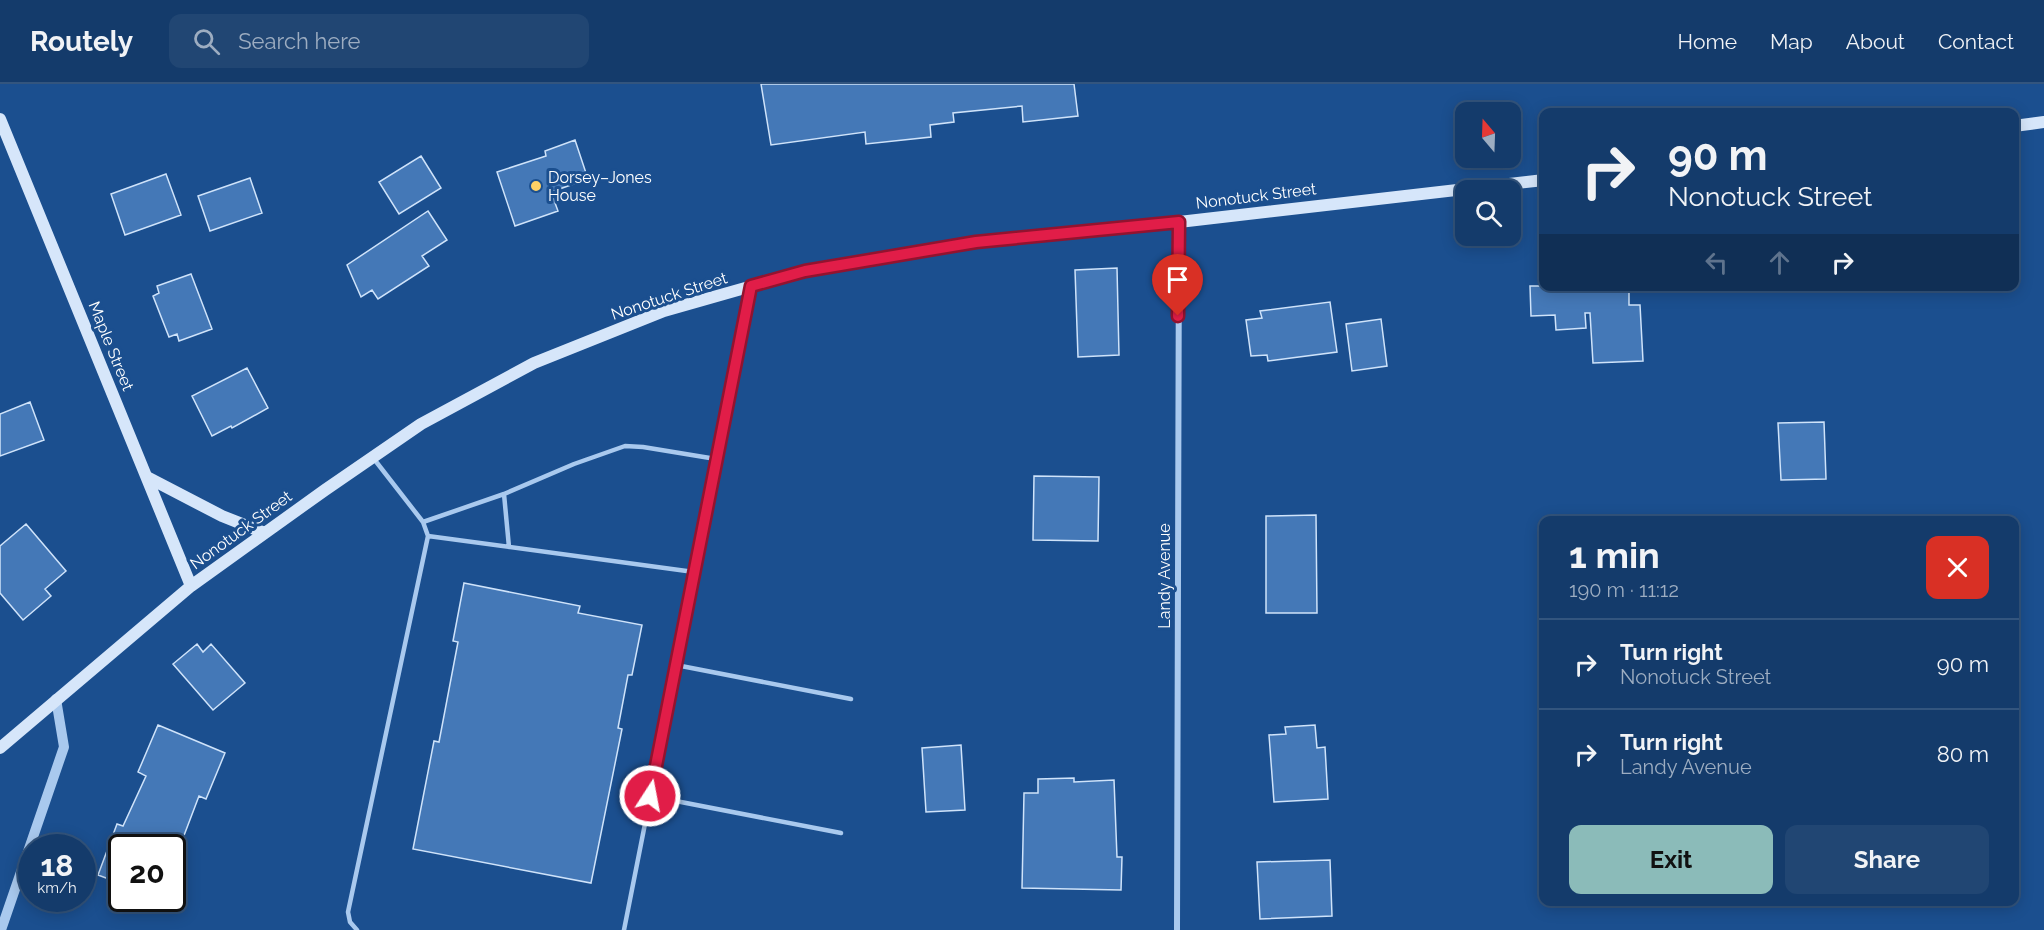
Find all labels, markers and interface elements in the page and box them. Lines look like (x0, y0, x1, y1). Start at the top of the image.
search box (169, 14, 589, 68)
text: Routely (30, 25, 133, 58)
icon: search (190, 25, 223, 58)
text: Search here (238, 28, 360, 54)
text: Home (1678, 29, 1737, 54)
text: Map (1770, 29, 1813, 54)
text: About (1846, 29, 1905, 54)
text: Contact (1938, 29, 2014, 54)
north arrow (1455, 102, 1521, 168)
map controls (1455, 102, 1521, 246)
text: 90 m (1668, 131, 1768, 180)
icon: right (1569, 132, 1647, 210)
place label: Dorsey–Jones House (548, 168, 652, 205)
marker: Dorsey–Jones House (529, 179, 543, 193)
street label: Nonotuck Street (1195, 179, 1318, 213)
button: search (1455, 180, 1521, 246)
text: Nonotuck Street (1668, 181, 1872, 212)
icon: left (1700, 246, 1733, 279)
icon: ahead (1763, 246, 1796, 279)
icon: right (1826, 246, 1859, 279)
pin (1152, 254, 1203, 316)
icon: arrive (1161, 263, 1194, 296)
street label: Nonotuck Street (609, 268, 730, 324)
street label: Maple Street (84, 299, 138, 394)
street label: Nonotuck Street (186, 486, 296, 573)
street label: Landy Avenue (1155, 523, 1174, 629)
text: 1 min (1569, 534, 1660, 576)
button: close (1926, 536, 1989, 599)
text: 190 m · 11:12 (1569, 578, 1679, 602)
text: Turn right (1620, 639, 1723, 665)
icon: right (1569, 648, 1602, 681)
text: 90 m (1937, 651, 1989, 677)
text: Nonotuck Street (1620, 665, 1771, 689)
text: Turn right (1620, 729, 1723, 755)
icon: right (1569, 738, 1602, 771)
text: 80 m (1937, 741, 1989, 767)
text: Landy Avenue (1620, 755, 1752, 779)
position arrow (618, 764, 682, 828)
button: Exit (1569, 825, 1773, 894)
button: Share (1785, 825, 1989, 894)
speed limit sign: 20 (108, 834, 186, 912)
text: 18 (41, 848, 73, 883)
text: km/h (37, 879, 77, 897)

